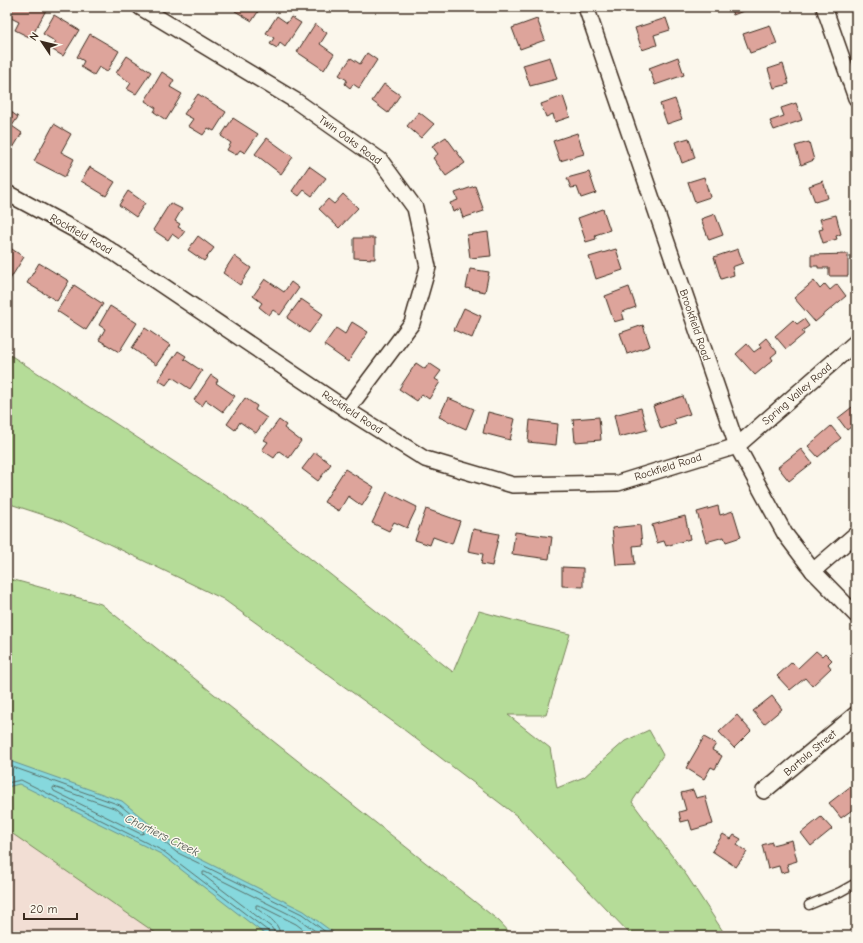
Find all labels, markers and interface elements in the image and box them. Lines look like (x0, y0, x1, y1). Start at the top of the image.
north arrow (22, 22, 62, 62)
text: N (27, 30, 42, 43)
street label: Twin Oaks Road (316, 113, 384, 167)
street label: Rockfield Road (48, 211, 115, 257)
street label: Brookfield Road (677, 288, 713, 363)
street label: Spring Valley Road (760, 360, 835, 428)
street label: Rockfield Road (319, 388, 385, 436)
street label: Rockfield Road (633, 451, 703, 483)
street label: Bartola Street (781, 727, 840, 779)
water label: Chartiers Creek (123, 811, 201, 859)
scale bar (24, 895, 77, 921)
text: 20 m (30, 902, 58, 916)

